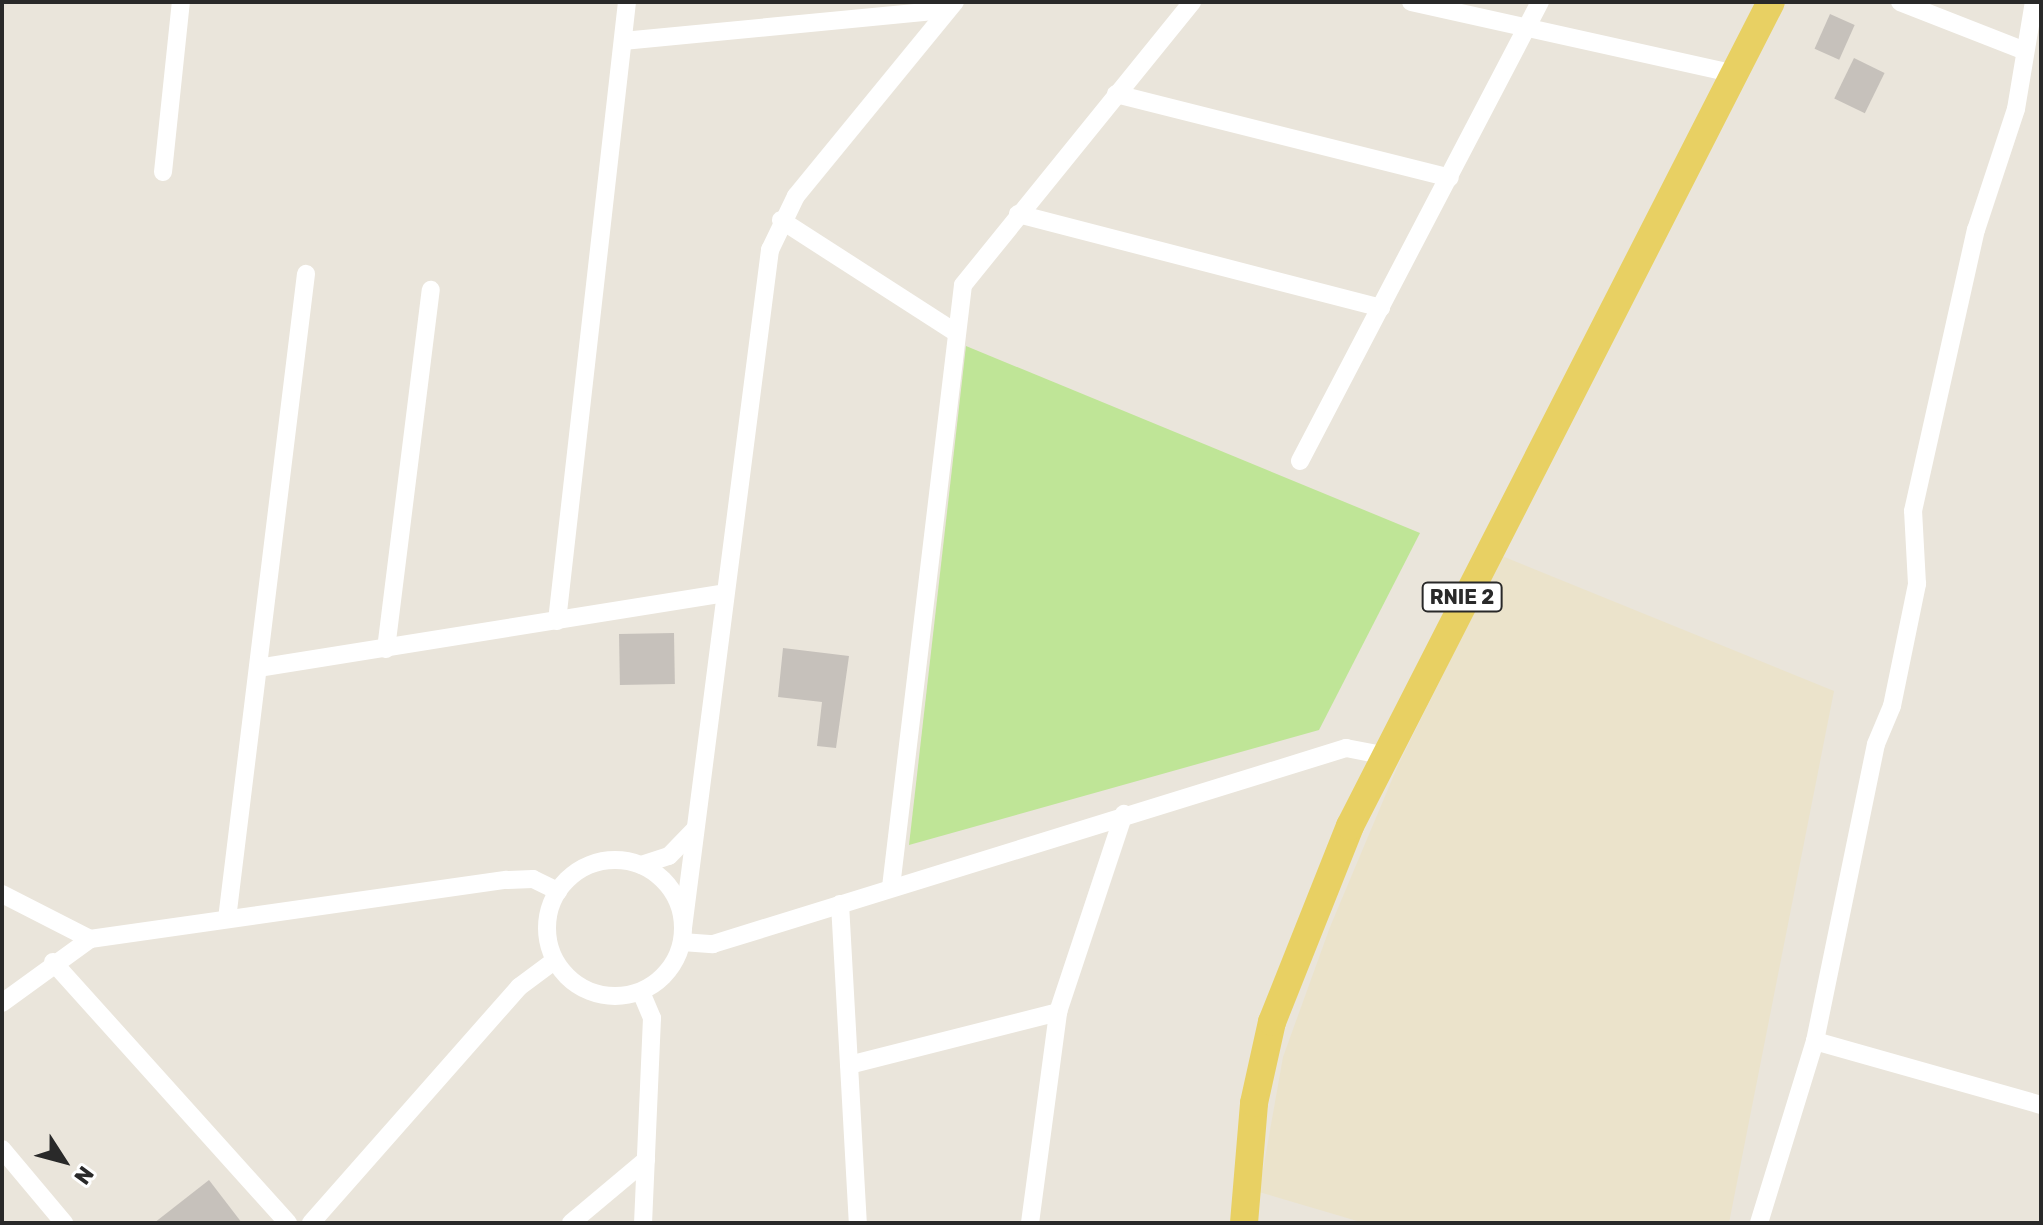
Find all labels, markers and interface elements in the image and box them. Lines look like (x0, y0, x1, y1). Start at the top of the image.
road number: RNIE 2 (1420, 581, 1504, 613)
north arrow (24, 1121, 104, 1201)
text: N (68, 1161, 99, 1190)

